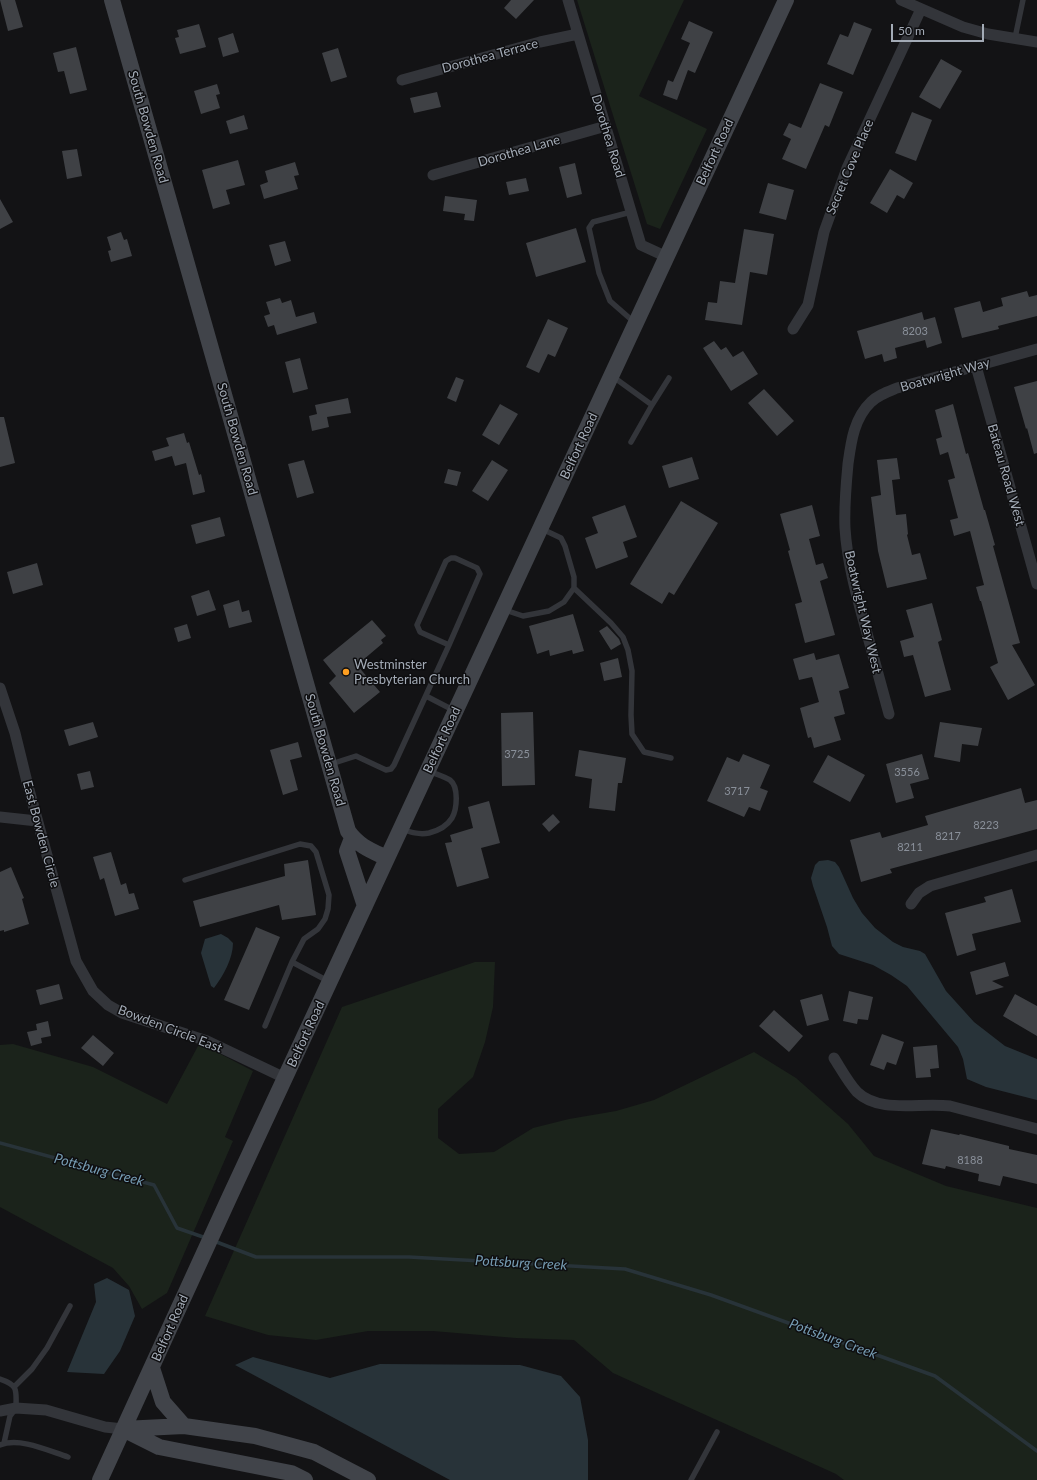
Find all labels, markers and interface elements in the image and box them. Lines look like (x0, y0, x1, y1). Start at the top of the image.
scale bar (893, 16, 986, 42)
text: 50 m (898, 23, 925, 38)
street label: Dorothea Terrace (440, 36, 540, 76)
street label: South Bowden Road (124, 69, 172, 185)
street label: Dorothea Road (588, 92, 628, 180)
street label: Belfort Road (693, 116, 737, 188)
street label: Secret Cove Place (823, 117, 877, 217)
street label: Dorothea Lane (476, 132, 562, 170)
house number: 8203 (902, 324, 928, 338)
street label: Boatwright Way (898, 355, 992, 395)
street label: South Bowden Road (213, 381, 261, 497)
street label: Belfort Road (557, 410, 601, 482)
street label: Bateau Road West (984, 422, 1028, 528)
street label: Boatwright Way West (841, 549, 885, 675)
place label: Westminster Presbyterian Church (354, 657, 470, 688)
marker: Westminster Presbyterian Church (341, 667, 351, 677)
street label: South Bowden Road (301, 692, 349, 808)
street label: Belfort Road (420, 704, 464, 776)
house number: 3725 (504, 747, 530, 761)
house number: 3556 (894, 765, 920, 779)
street label: East Bowden Circle (19, 779, 63, 889)
house number: 3717 (724, 784, 750, 798)
house number: 8223 (973, 818, 999, 832)
house number: 8217 (935, 829, 961, 843)
house number: 8211 (897, 840, 923, 854)
street label: Belfort Road (284, 998, 328, 1070)
street label: Bowden Circle East (116, 1002, 224, 1056)
water label: Pottsburg Creek (52, 1150, 146, 1190)
house number: 8188 (957, 1153, 983, 1167)
water label: Pottsburg Creek (475, 1252, 567, 1274)
street label: Belfort Road (148, 1292, 192, 1364)
water label: Pottsburg Creek (787, 1315, 879, 1363)

